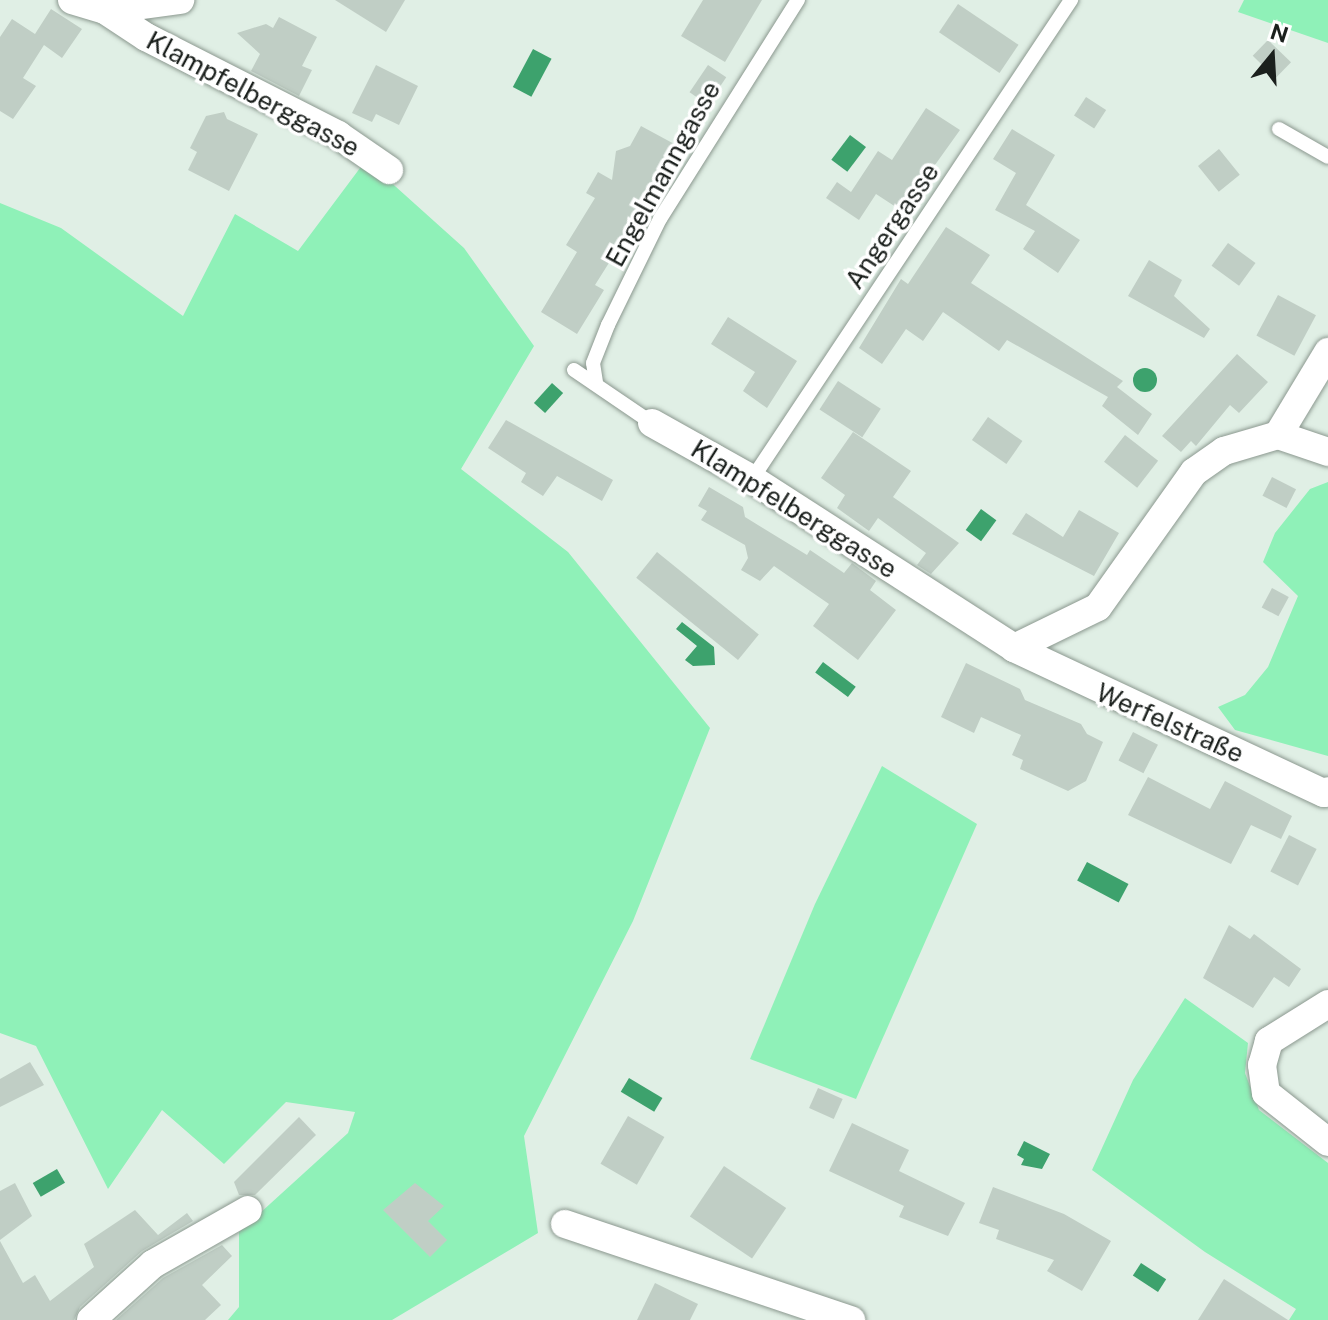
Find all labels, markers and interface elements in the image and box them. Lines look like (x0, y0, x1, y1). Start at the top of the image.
north arrow (1232, 16, 1312, 96)
text: N (1267, 18, 1292, 48)
street label: Klampfelberggasse (141, 25, 365, 163)
street label: Engelmanngasse (599, 76, 727, 272)
street label: Angergasse (839, 157, 945, 295)
street label: Klampfelberggasse (685, 433, 903, 585)
street label: Werfelstraße (1091, 677, 1249, 769)

